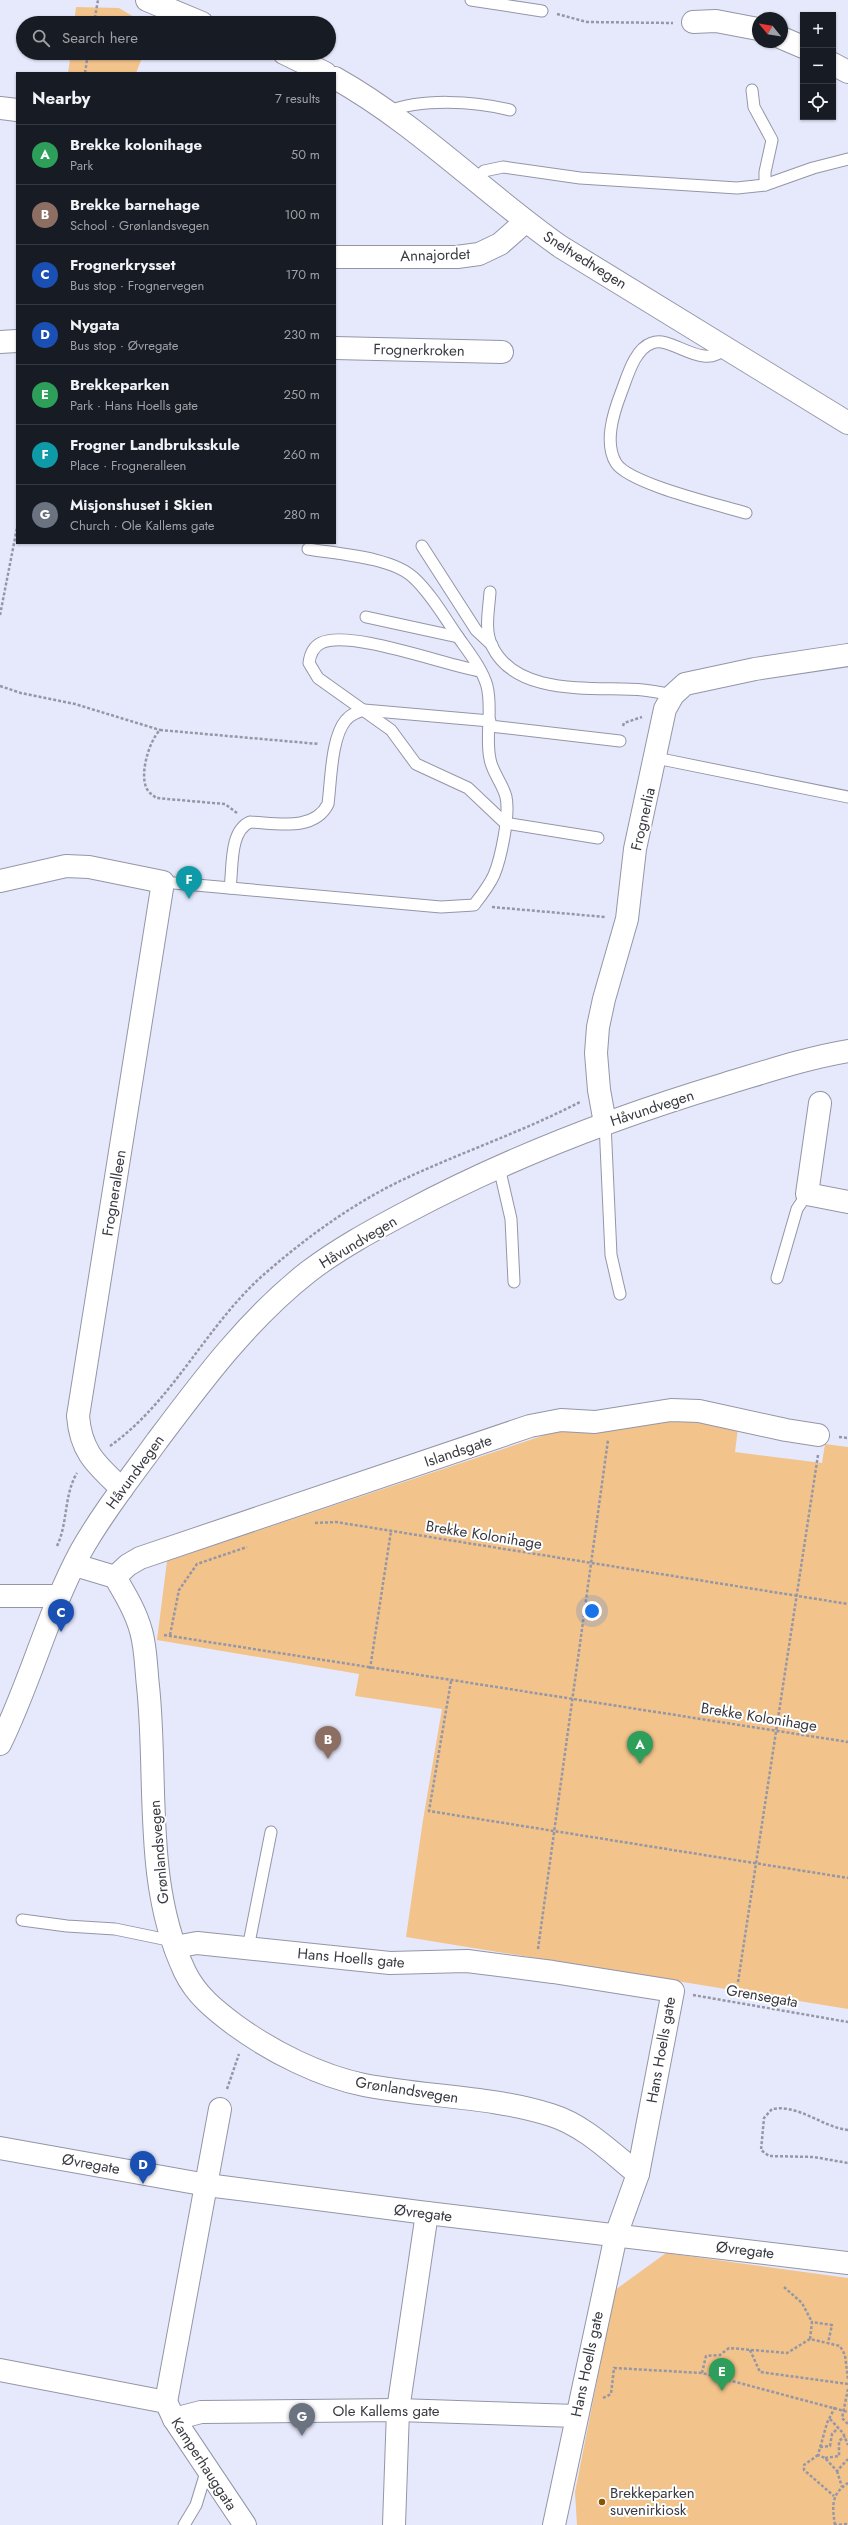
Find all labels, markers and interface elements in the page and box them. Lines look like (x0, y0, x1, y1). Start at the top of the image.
north arrow (752, 12, 788, 48)
map controls (800, 12, 836, 120)
button: + (800, 12, 836, 48)
search box (16, 16, 336, 60)
icon: search (30, 27, 52, 49)
text: Search here (62, 27, 138, 49)
button: − (800, 48, 836, 84)
button: locate (800, 84, 836, 120)
text: Nearby (32, 86, 90, 110)
text: 7 results (275, 89, 320, 108)
text: Brekke kolonihage (70, 134, 202, 156)
text: A (40, 145, 50, 164)
text: 50 m (291, 145, 320, 164)
text: Park (70, 156, 93, 175)
text: Brekke barnehage (70, 194, 200, 216)
text: B (41, 205, 49, 224)
text: 100 m (285, 205, 320, 224)
text: School · Grønlandsvegen (70, 216, 209, 235)
street label: Sneltvedtvegen (539, 225, 631, 295)
street label: Annajordet (400, 243, 471, 267)
text: Frognerkrysset (70, 254, 175, 276)
text: C (40, 265, 50, 284)
text: 170 m (285, 265, 320, 284)
text: Bus stop · Frognervegen (70, 276, 204, 295)
text: Nygata (70, 314, 120, 336)
text: D (40, 325, 50, 344)
text: 230 m (284, 325, 320, 344)
text: Bus stop · Øvregate (70, 336, 178, 355)
street label: Frognerkroken (373, 338, 465, 362)
text: Brekkeparken (70, 374, 169, 396)
text: E (41, 385, 49, 404)
text: 250 m (283, 385, 320, 404)
text: Park · Hans Hoells gate (70, 396, 198, 415)
text: Frogner Landbruksskule (70, 434, 240, 456)
text: F (41, 445, 49, 464)
text: 260 m (283, 445, 320, 464)
text: Place · Frogneralleen (70, 456, 186, 475)
text: Misjonshuset i Skien (70, 494, 213, 516)
text: G (40, 505, 50, 524)
text: 280 m (284, 505, 320, 524)
text: Church · Ole Kallems gate (70, 516, 214, 535)
street label: Frognerlia (625, 785, 661, 853)
pin: F (176, 866, 202, 899)
street label: Håvundvegen (607, 1084, 697, 1132)
street label: Frogneralleen (96, 1148, 132, 1238)
street label: Håvundvegen (315, 1210, 401, 1274)
street label: Islandsgate (421, 1429, 495, 1473)
street label: Håvundvegen (101, 1430, 169, 1514)
street label: Brekke Kolonihage (424, 1515, 544, 1555)
pin: C (48, 1599, 74, 1632)
your location (582, 1601, 602, 1621)
street label: Brekke Kolonihage (699, 1697, 819, 1737)
pin: B (315, 1726, 341, 1759)
pin: A (627, 1731, 653, 1764)
street label: Grønlandsvegen (144, 1799, 174, 1905)
street label: Hans Hoells gate (296, 1942, 406, 1974)
street label: Grensegata (724, 1979, 800, 2013)
street label: Hans Hoells gate (641, 1995, 681, 2105)
street label: Grønlandsvegen (354, 2071, 460, 2109)
street label: Øvregate (60, 2148, 122, 2180)
pin: D (130, 2151, 156, 2184)
street label: Øvregate (393, 2199, 454, 2228)
street label: Øvregate (715, 2236, 776, 2265)
street label: Hans Hoells gate (565, 2309, 609, 2419)
pin: E (709, 2358, 735, 2391)
street label: Ole Kallems gate (332, 2400, 440, 2422)
pin: G (289, 2403, 315, 2436)
street label: Kamperhauggata (166, 2413, 242, 2515)
place label: Brekkeparken suvenirkiosk (610, 2482, 695, 2521)
marker: Brekkeparken suvenirkiosk (597, 2497, 607, 2507)

